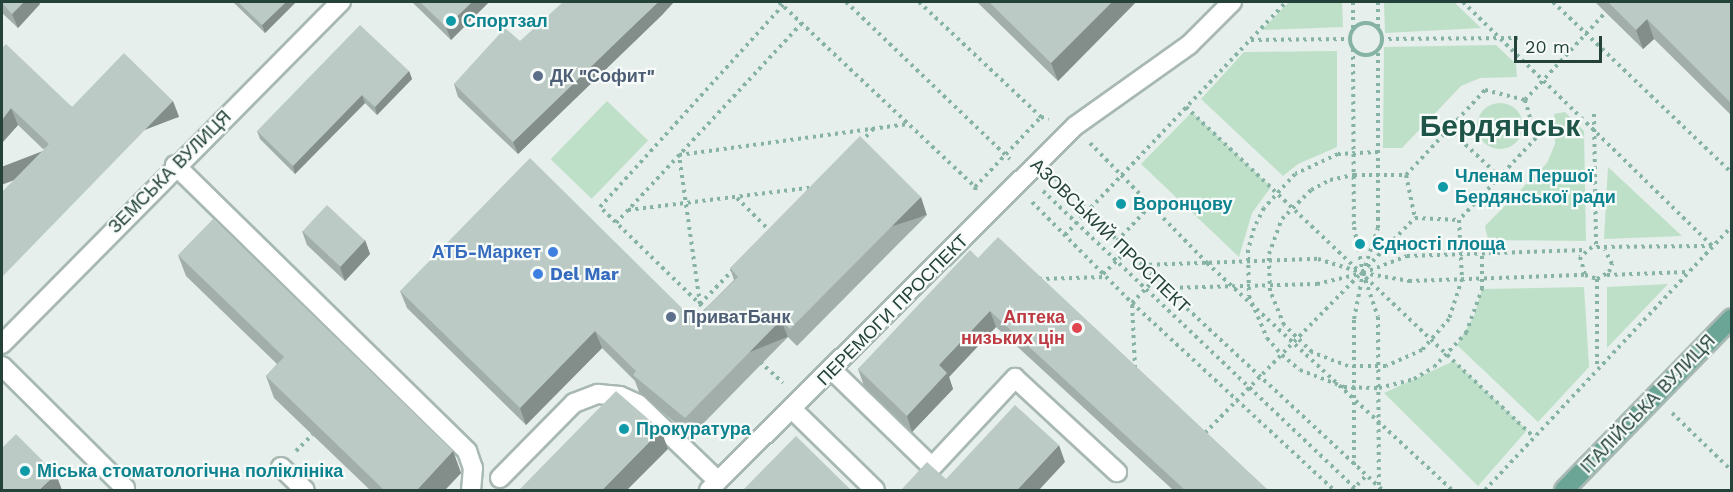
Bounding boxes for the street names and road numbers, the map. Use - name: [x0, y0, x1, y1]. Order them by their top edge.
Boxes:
- street label: ЗЕМСЬКА ВУЛИЦЯ: [104, 106, 236, 238]
- street label: АЗОВСЬКИЙ ПРОСПЕКТ: [1026, 154, 1194, 318]
- street label: ПЕРЕМОГИ ПРОСПЕКТ: [813, 230, 973, 390]
- street label: ІТАЛІЙСЬКА ВУЛИЦЯ: [1576, 330, 1720, 478]

